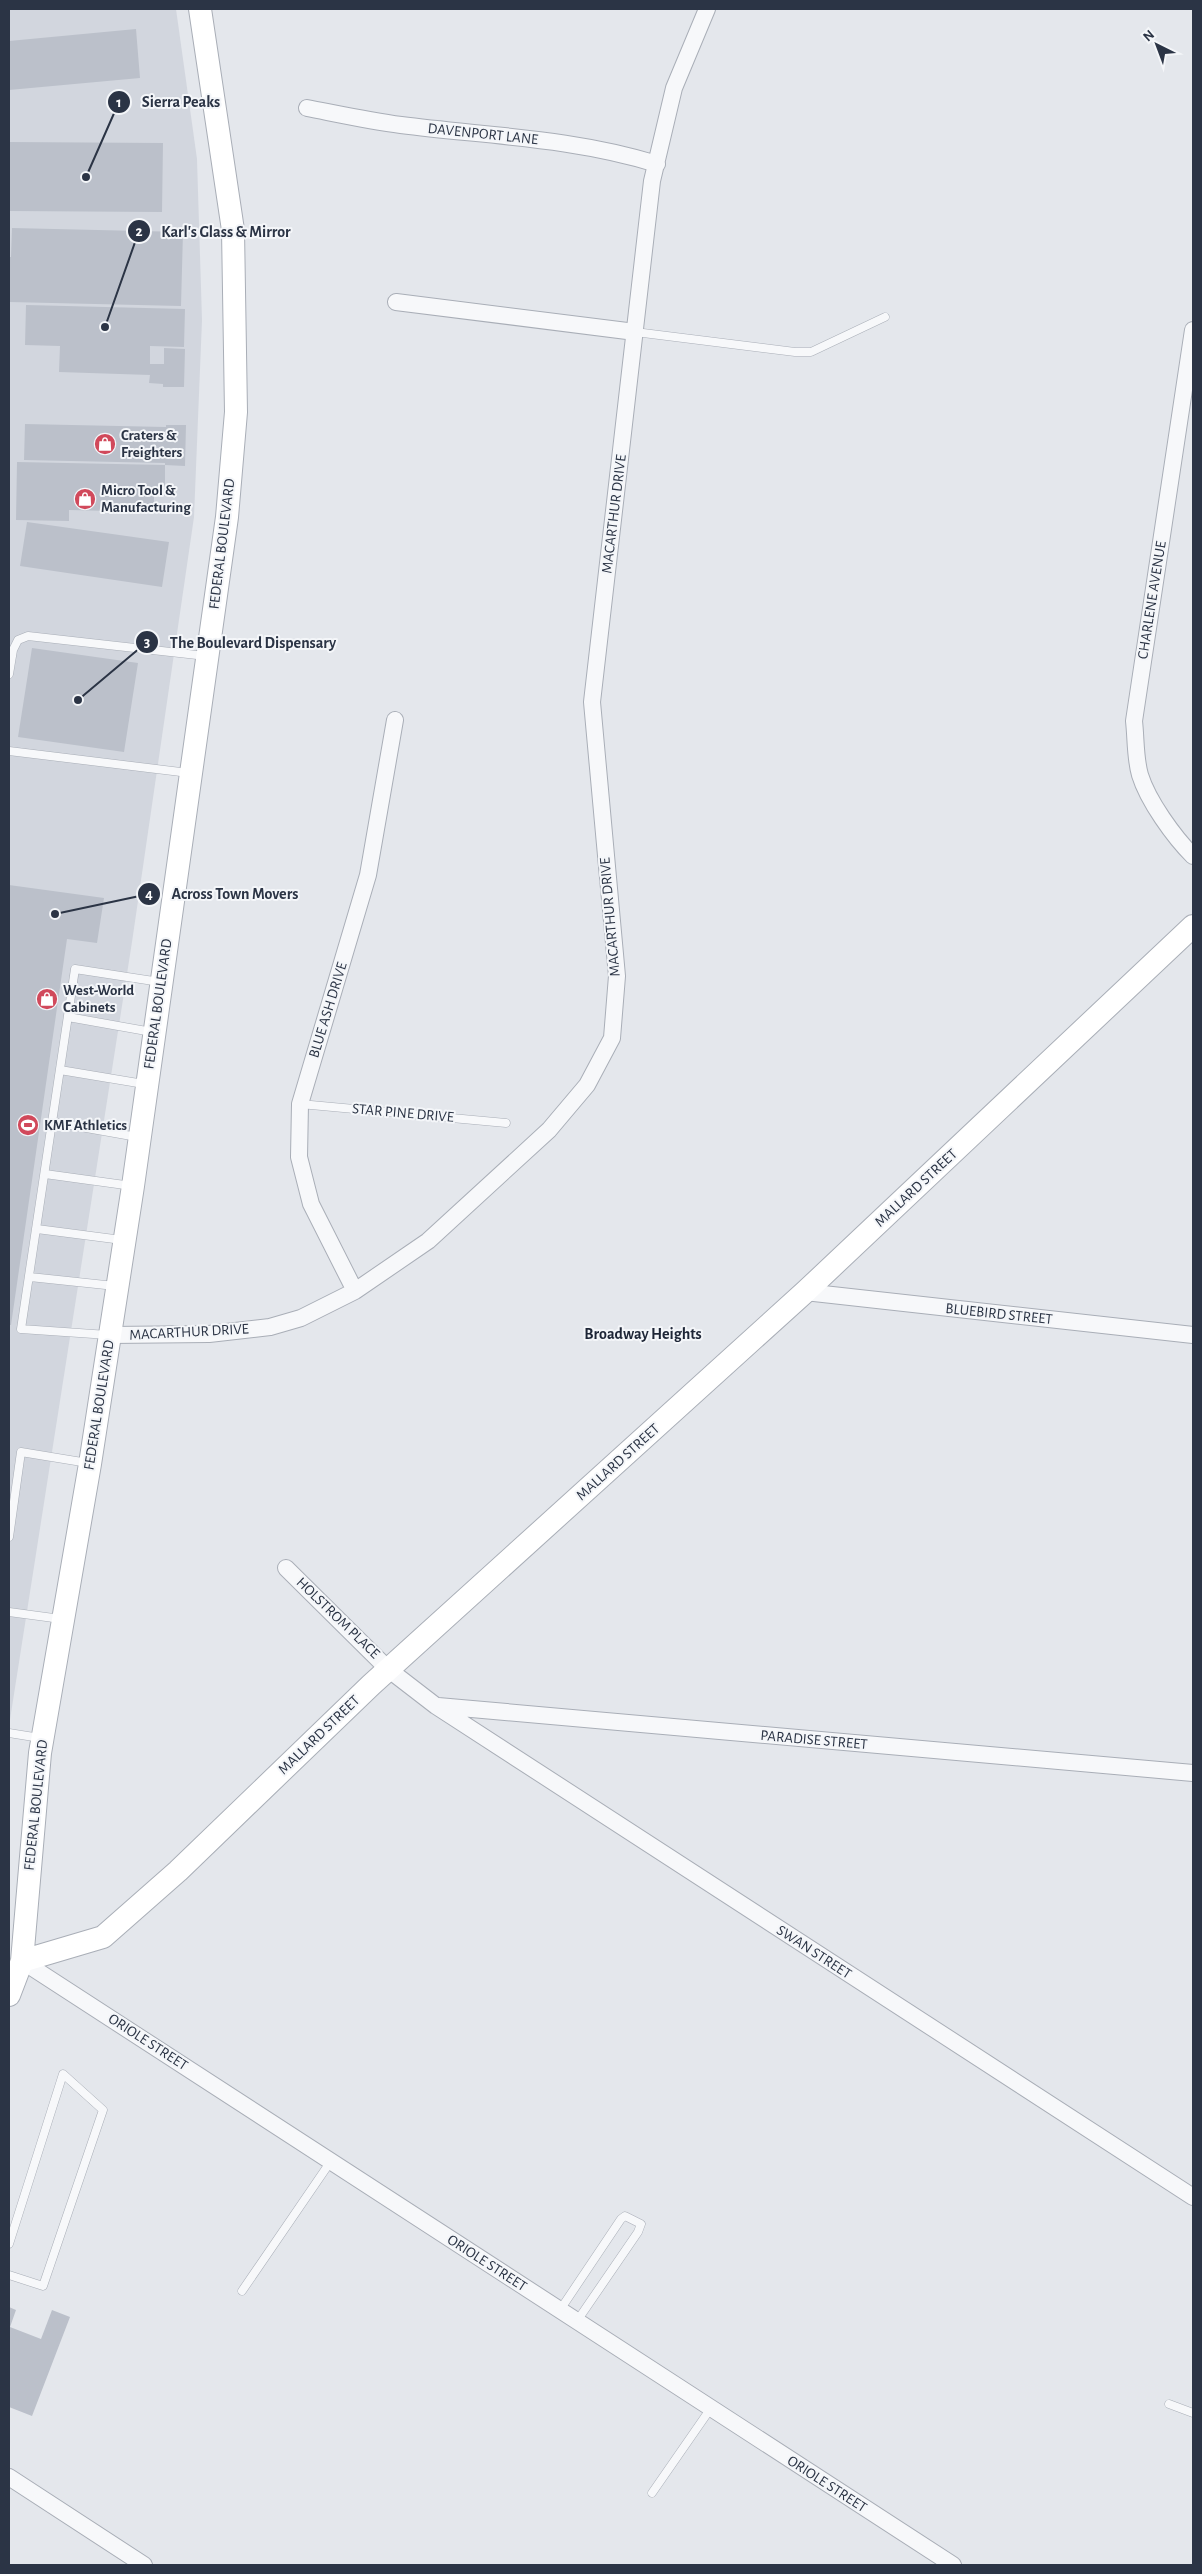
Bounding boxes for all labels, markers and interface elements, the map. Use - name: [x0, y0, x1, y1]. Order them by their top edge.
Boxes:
- north arrow: [1132, 20, 1182, 70]
- text: N: [1141, 28, 1157, 45]
- callout: Sierra Peaks: [106, 86, 230, 117]
- text: Sierra Peaks: [142, 94, 220, 110]
- text: 1: [116, 95, 122, 110]
- street label: DAVENPORT LANE: [427, 121, 539, 147]
- callout: Karl's Glass & Mirror: [127, 216, 301, 247]
- text: 2: [135, 224, 143, 239]
- text: Karl's Glass & Mirror: [161, 224, 291, 240]
- place label: Craters & Freighters: [121, 428, 182, 460]
- shop icon: Craters & Freighters: [93, 432, 117, 456]
- street label: MACARTHUR DRIVE: [599, 454, 629, 574]
- street label: FEDERAL BOULEVARD: [207, 477, 238, 610]
- place label: Micro Tool & Manufacturing: [101, 483, 191, 515]
- shop icon: Micro Tool & Manufacturing: [73, 487, 97, 511]
- street label: CHARLENE AVENUE: [1135, 540, 1169, 660]
- callout: The Boulevard Dispensary: [134, 627, 346, 658]
- text: 3: [144, 635, 150, 650]
- text: The Boulevard Dispensary: [170, 635, 337, 652]
- street label: MACARTHUR DRIVE: [597, 857, 623, 977]
- callout: Across Town Movers: [136, 878, 308, 909]
- text: Across Town Movers: [172, 886, 298, 902]
- text: 4: [145, 887, 153, 902]
- street label: FEDERAL BOULEVARD: [141, 937, 175, 1070]
- street label: BLUE ASH DRIVE: [306, 960, 350, 1060]
- place label: West-World Cabinets: [63, 983, 134, 1015]
- shop icon: West-World Cabinets: [35, 987, 59, 1011]
- street label: STAR PINE DRIVE: [352, 1101, 454, 1125]
- sports icon: KMF Athletics: [16, 1113, 40, 1137]
- place label: KMF Athletics: [44, 1118, 127, 1133]
- street label: MALLARD STREET: [872, 1146, 961, 1230]
- street label: BLUEBIRD STREET: [945, 1301, 1054, 1327]
- street label: MACARTHUR DRIVE: [129, 1321, 249, 1343]
- district label: Broadway Heights: [584, 1326, 702, 1343]
- street label: FEDERAL BOULEVARD: [81, 1339, 117, 1471]
- street label: MALLARD STREET: [573, 1420, 663, 1503]
- street label: HOLSTROM PLACE: [293, 1575, 383, 1661]
- street label: MALLARD STREET: [275, 1692, 363, 1777]
- street label: PARADISE STREET: [760, 1728, 869, 1752]
- street label: FEDERAL BOULEVARD: [22, 1738, 50, 1871]
- street label: SWAN STREET: [774, 1922, 855, 1982]
- street label: ORIOLE STREET: [106, 2011, 191, 2074]
- street label: ORIOLE STREET: [445, 2232, 530, 2295]
- street label: ORIOLE STREET: [785, 2453, 870, 2516]

